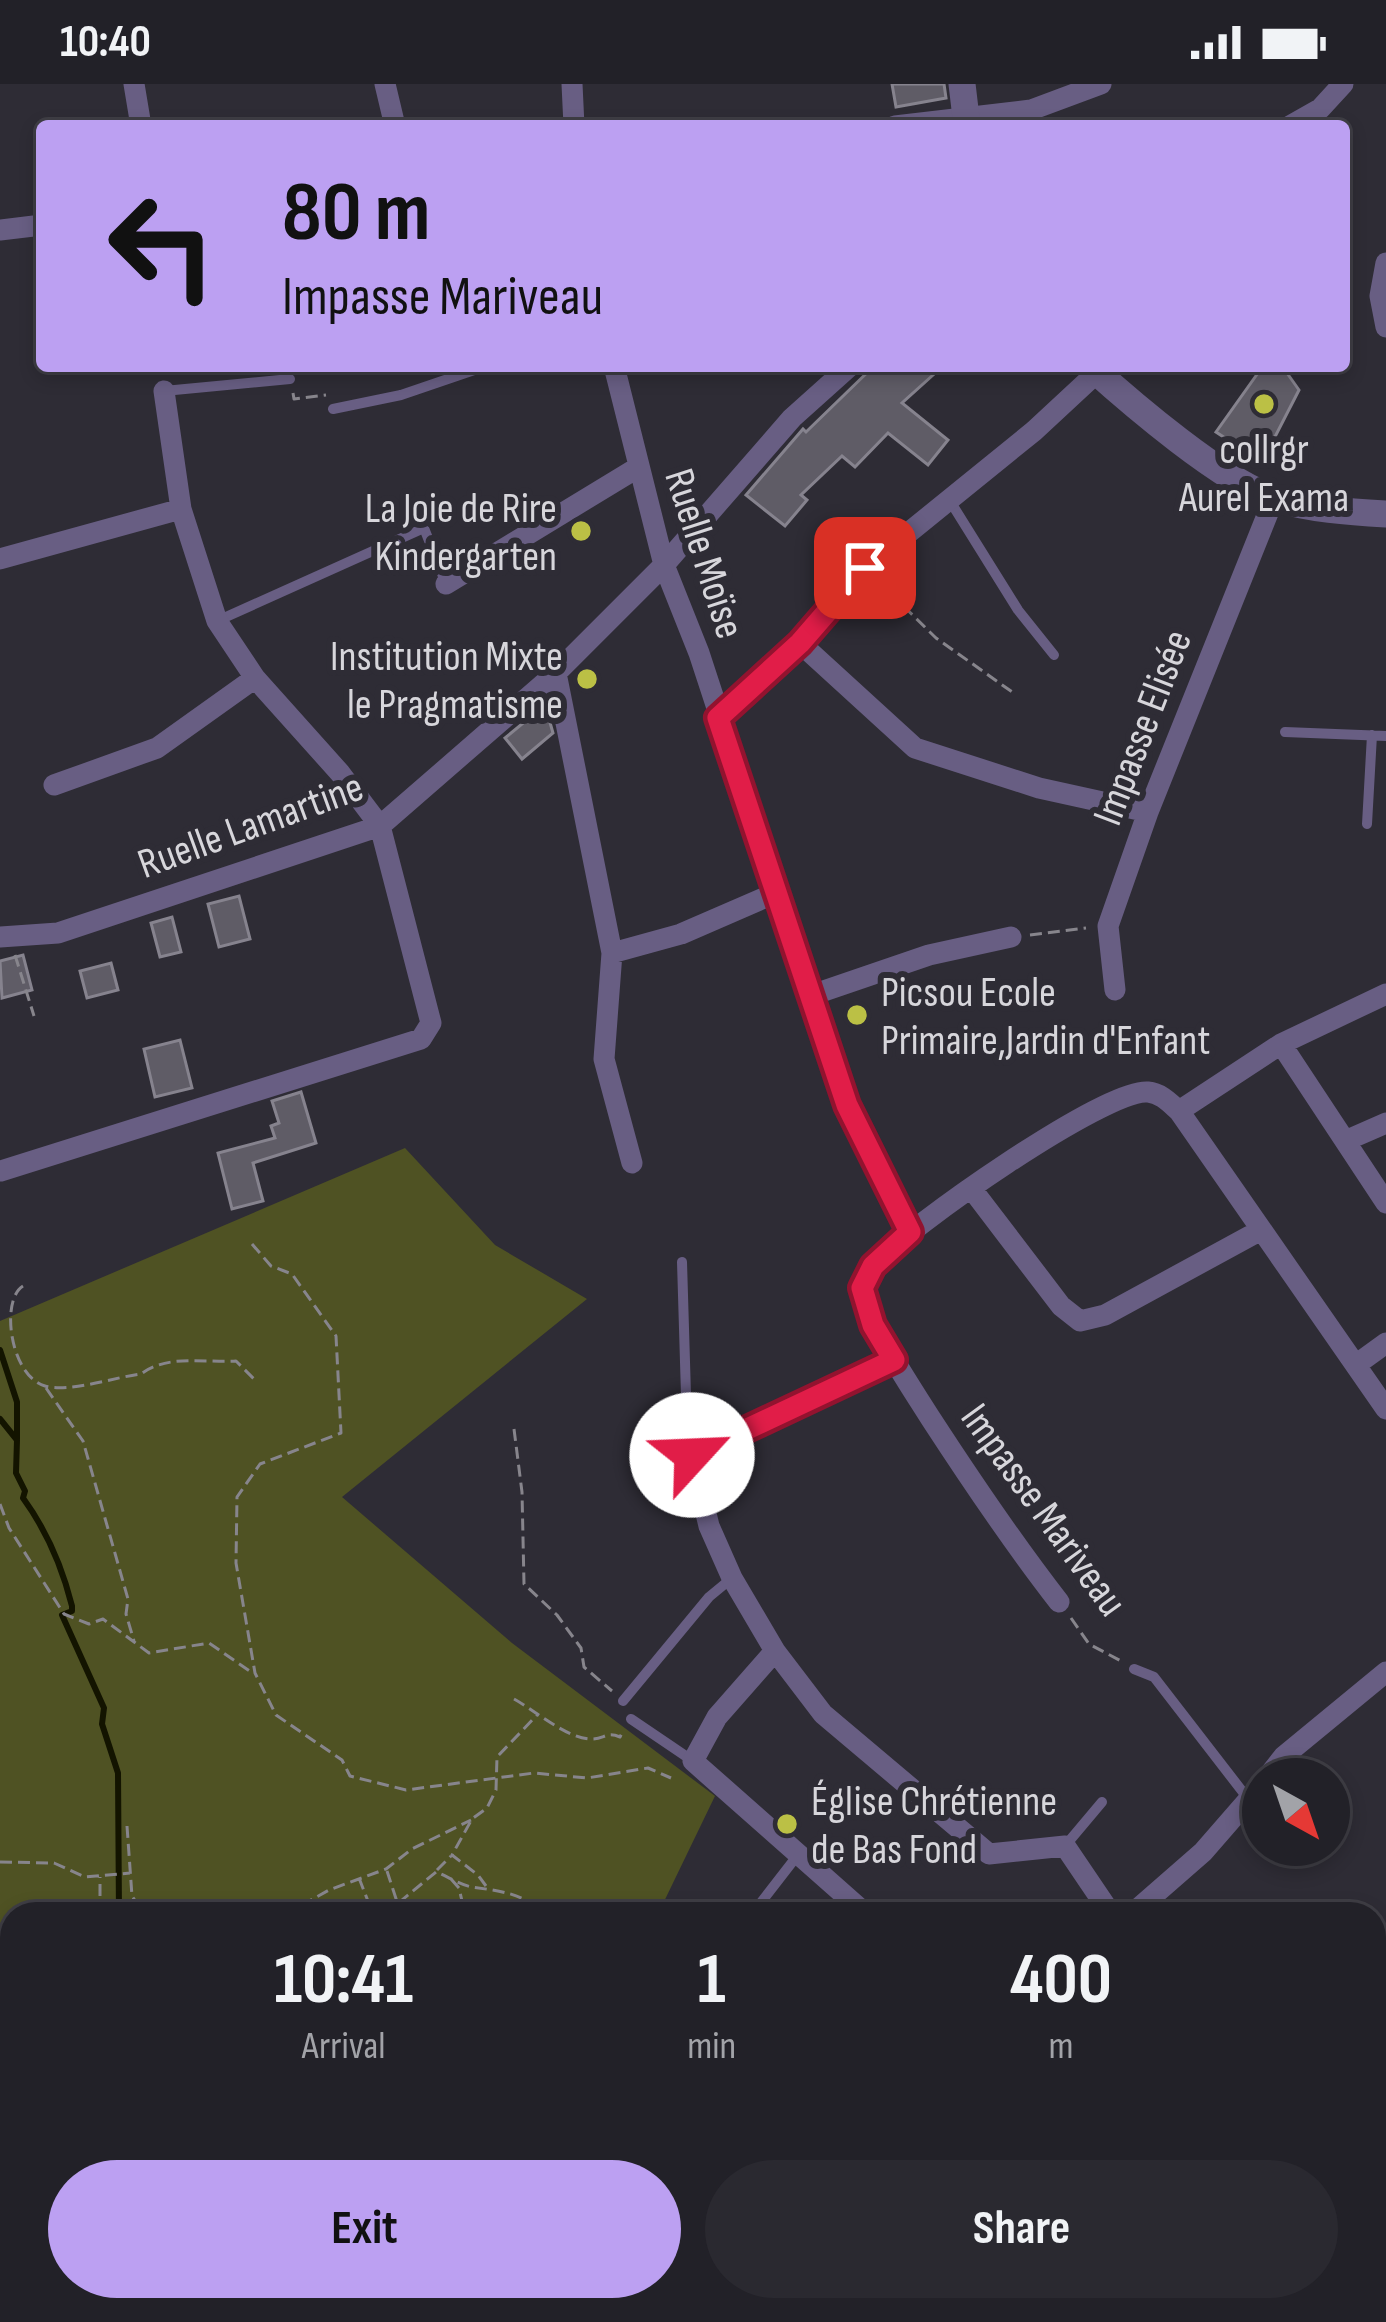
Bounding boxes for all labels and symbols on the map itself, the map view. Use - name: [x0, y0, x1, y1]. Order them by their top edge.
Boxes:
- marker: collrgr Aurel Exama: [1251, 391, 1277, 417]
- place label: collrgr Aurel Exama: [1178, 425, 1349, 524]
- street label: Ruelle Moïse: [652, 463, 755, 645]
- place label: La Joie de Rire Kindergarten: [365, 484, 557, 583]
- pin: [814, 517, 916, 619]
- marker: La Joie de Rire Kindergarten: [568, 518, 594, 544]
- street label: Impasse Elisée: [1083, 623, 1204, 833]
- place label: Institution Mixte le Pragmatisme: [330, 632, 563, 731]
- marker: Institution Mixte le Pragmatisme: [574, 666, 600, 692]
- street label: Ruelle Lamartine: [131, 762, 370, 891]
- place label: Picsou Ecole Primaire,Jardin d'Enfant: [881, 968, 1210, 1067]
- marker: Picsou Ecole Primaire,Jardin d'Enfant: [844, 1002, 870, 1028]
- position arrow: [629, 1392, 755, 1518]
- street label: Impasse Mariveau: [949, 1394, 1137, 1626]
- north arrow: [1242, 1758, 1350, 1866]
- place label: Église Chrétienne de Bas Fond: [811, 1777, 1057, 1876]
- marker: Église Chrétienne de Bas Fond: [774, 1811, 800, 1837]

